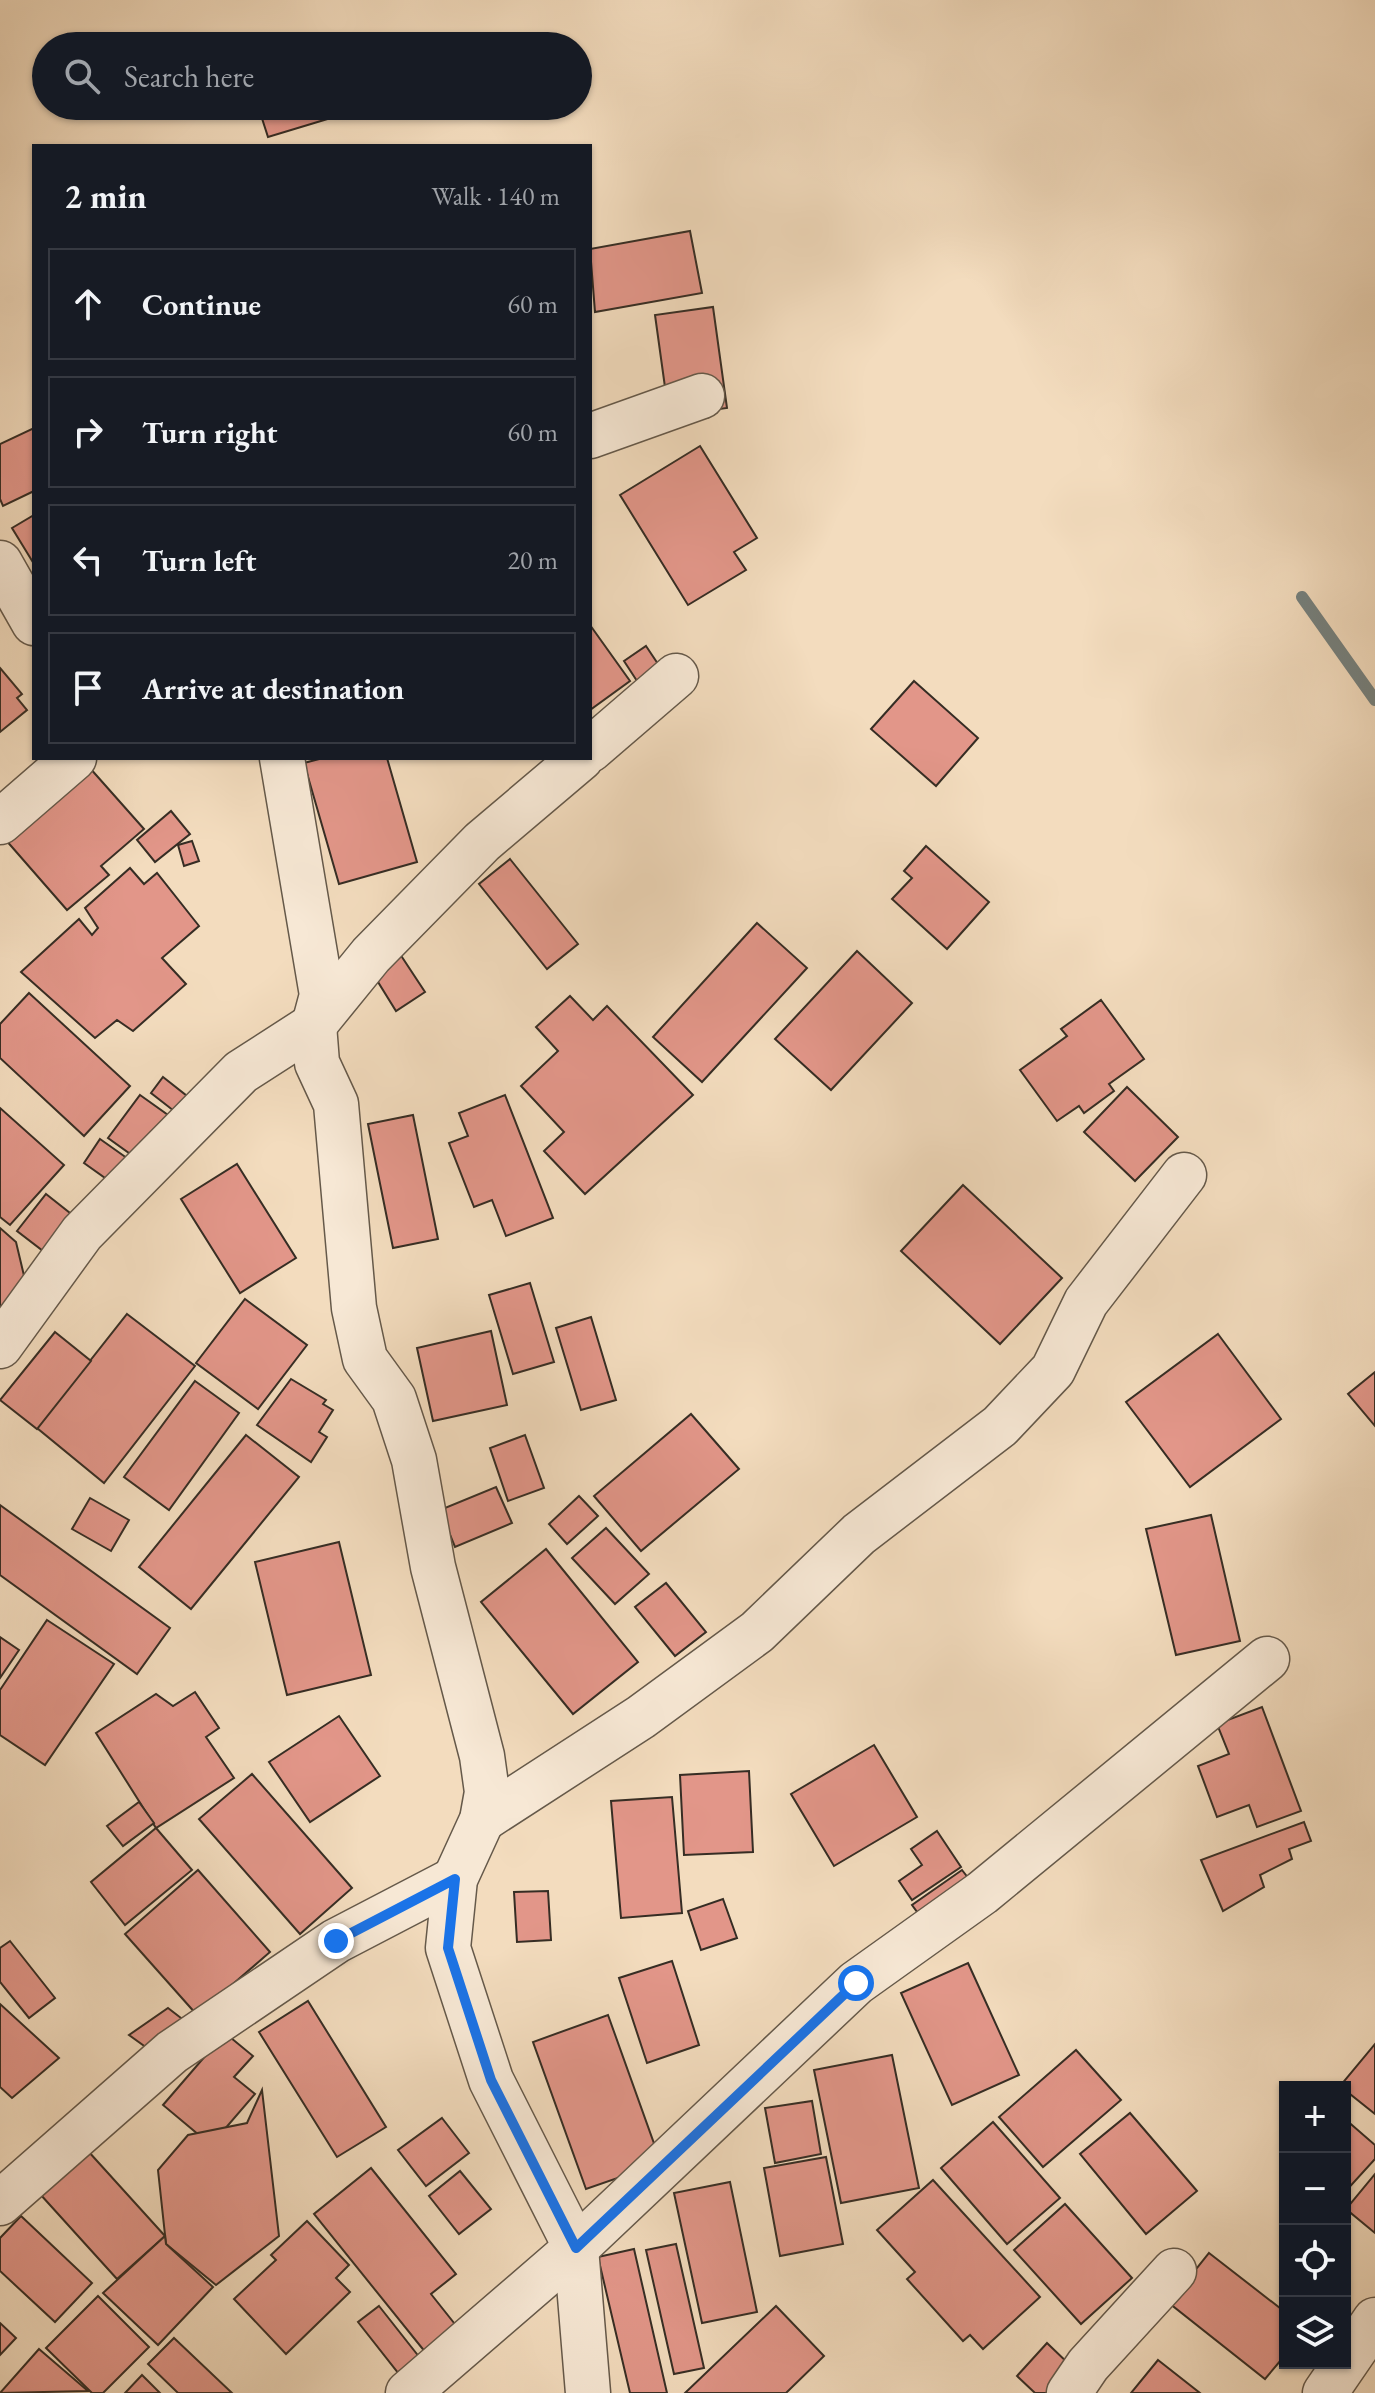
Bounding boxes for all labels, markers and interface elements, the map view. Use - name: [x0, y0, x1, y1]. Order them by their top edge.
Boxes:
- search box: [32, 32, 592, 120]
- icon: search: [60, 54, 104, 98]
- text: Search here: [124, 57, 254, 96]
- text: 2 min: [64, 174, 147, 218]
- text: Walk · 140 m: [432, 179, 560, 213]
- icon: ahead: [66, 282, 110, 326]
- text: Continue: [142, 285, 261, 324]
- text: 60 m: [508, 287, 558, 321]
- icon: right: [66, 410, 110, 454]
- text: Turn right: [142, 413, 278, 452]
- text: 60 m: [508, 415, 558, 449]
- icon: left: [66, 538, 110, 582]
- text: Turn left: [142, 541, 256, 580]
- text: 20 m: [508, 543, 558, 577]
- icon: arrive: [66, 666, 110, 710]
- text: Arrive at destination: [142, 669, 404, 708]
- route end: [318, 1923, 354, 1959]
- route start: [838, 1965, 874, 2001]
- map controls: [1279, 2081, 1351, 2369]
- button: +: [1279, 2081, 1351, 2153]
- button: −: [1279, 2153, 1351, 2225]
- button: locate: [1279, 2225, 1351, 2297]
- button: layers: [1279, 2297, 1351, 2369]

